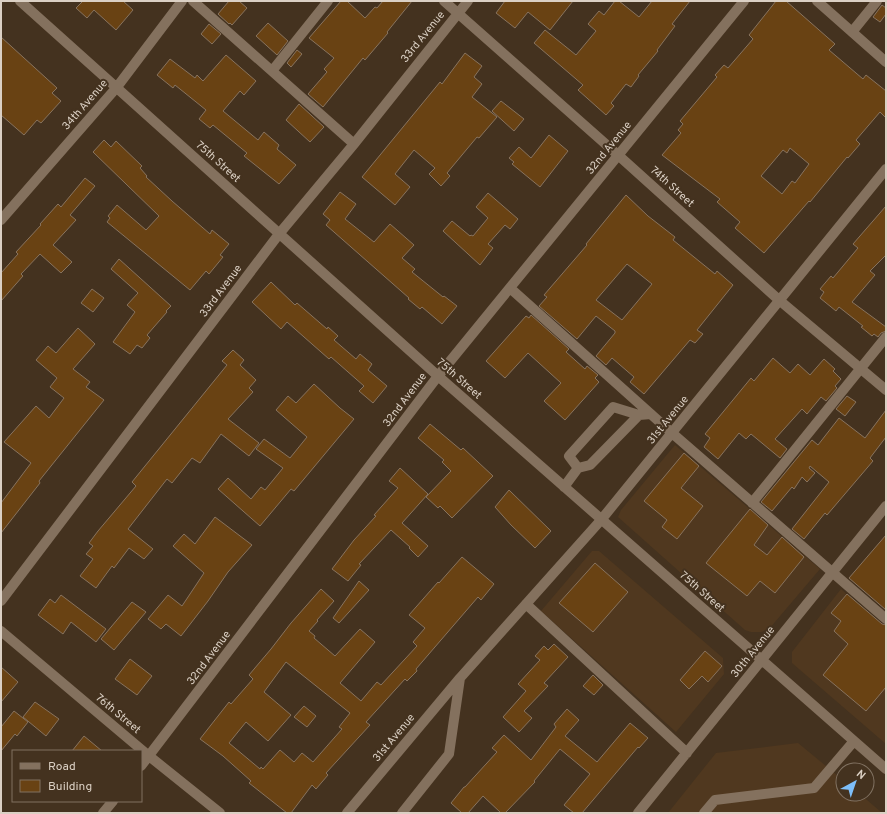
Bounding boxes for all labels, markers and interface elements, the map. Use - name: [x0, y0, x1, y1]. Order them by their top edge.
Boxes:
- street label: 33rd Avenue: [398, 8, 448, 66]
- street label: 34th Avenue: [59, 77, 111, 133]
- street label: 32nd Avenue: [583, 118, 635, 178]
- street label: 75th Street: [193, 138, 243, 186]
- street label: 74th Street: [647, 164, 697, 210]
- street label: 33rd Avenue: [197, 262, 245, 320]
- street label: 75th Street: [433, 355, 485, 403]
- street label: 32nd Avenue: [380, 370, 430, 430]
- street label: 31st Avenue: [644, 393, 692, 447]
- street label: 75th Street: [676, 568, 728, 616]
- street label: 30th Avenue: [728, 623, 778, 681]
- street label: 32nd Avenue: [184, 628, 234, 688]
- street label: 76th Street: [93, 691, 143, 737]
- street label: 31st Avenue: [370, 711, 418, 765]
- legend: [12, 750, 142, 802]
- text: Road: [48, 759, 76, 775]
- north arrow: [835, 762, 875, 802]
- text: N: [853, 767, 868, 783]
- text: Building: [48, 779, 92, 795]

